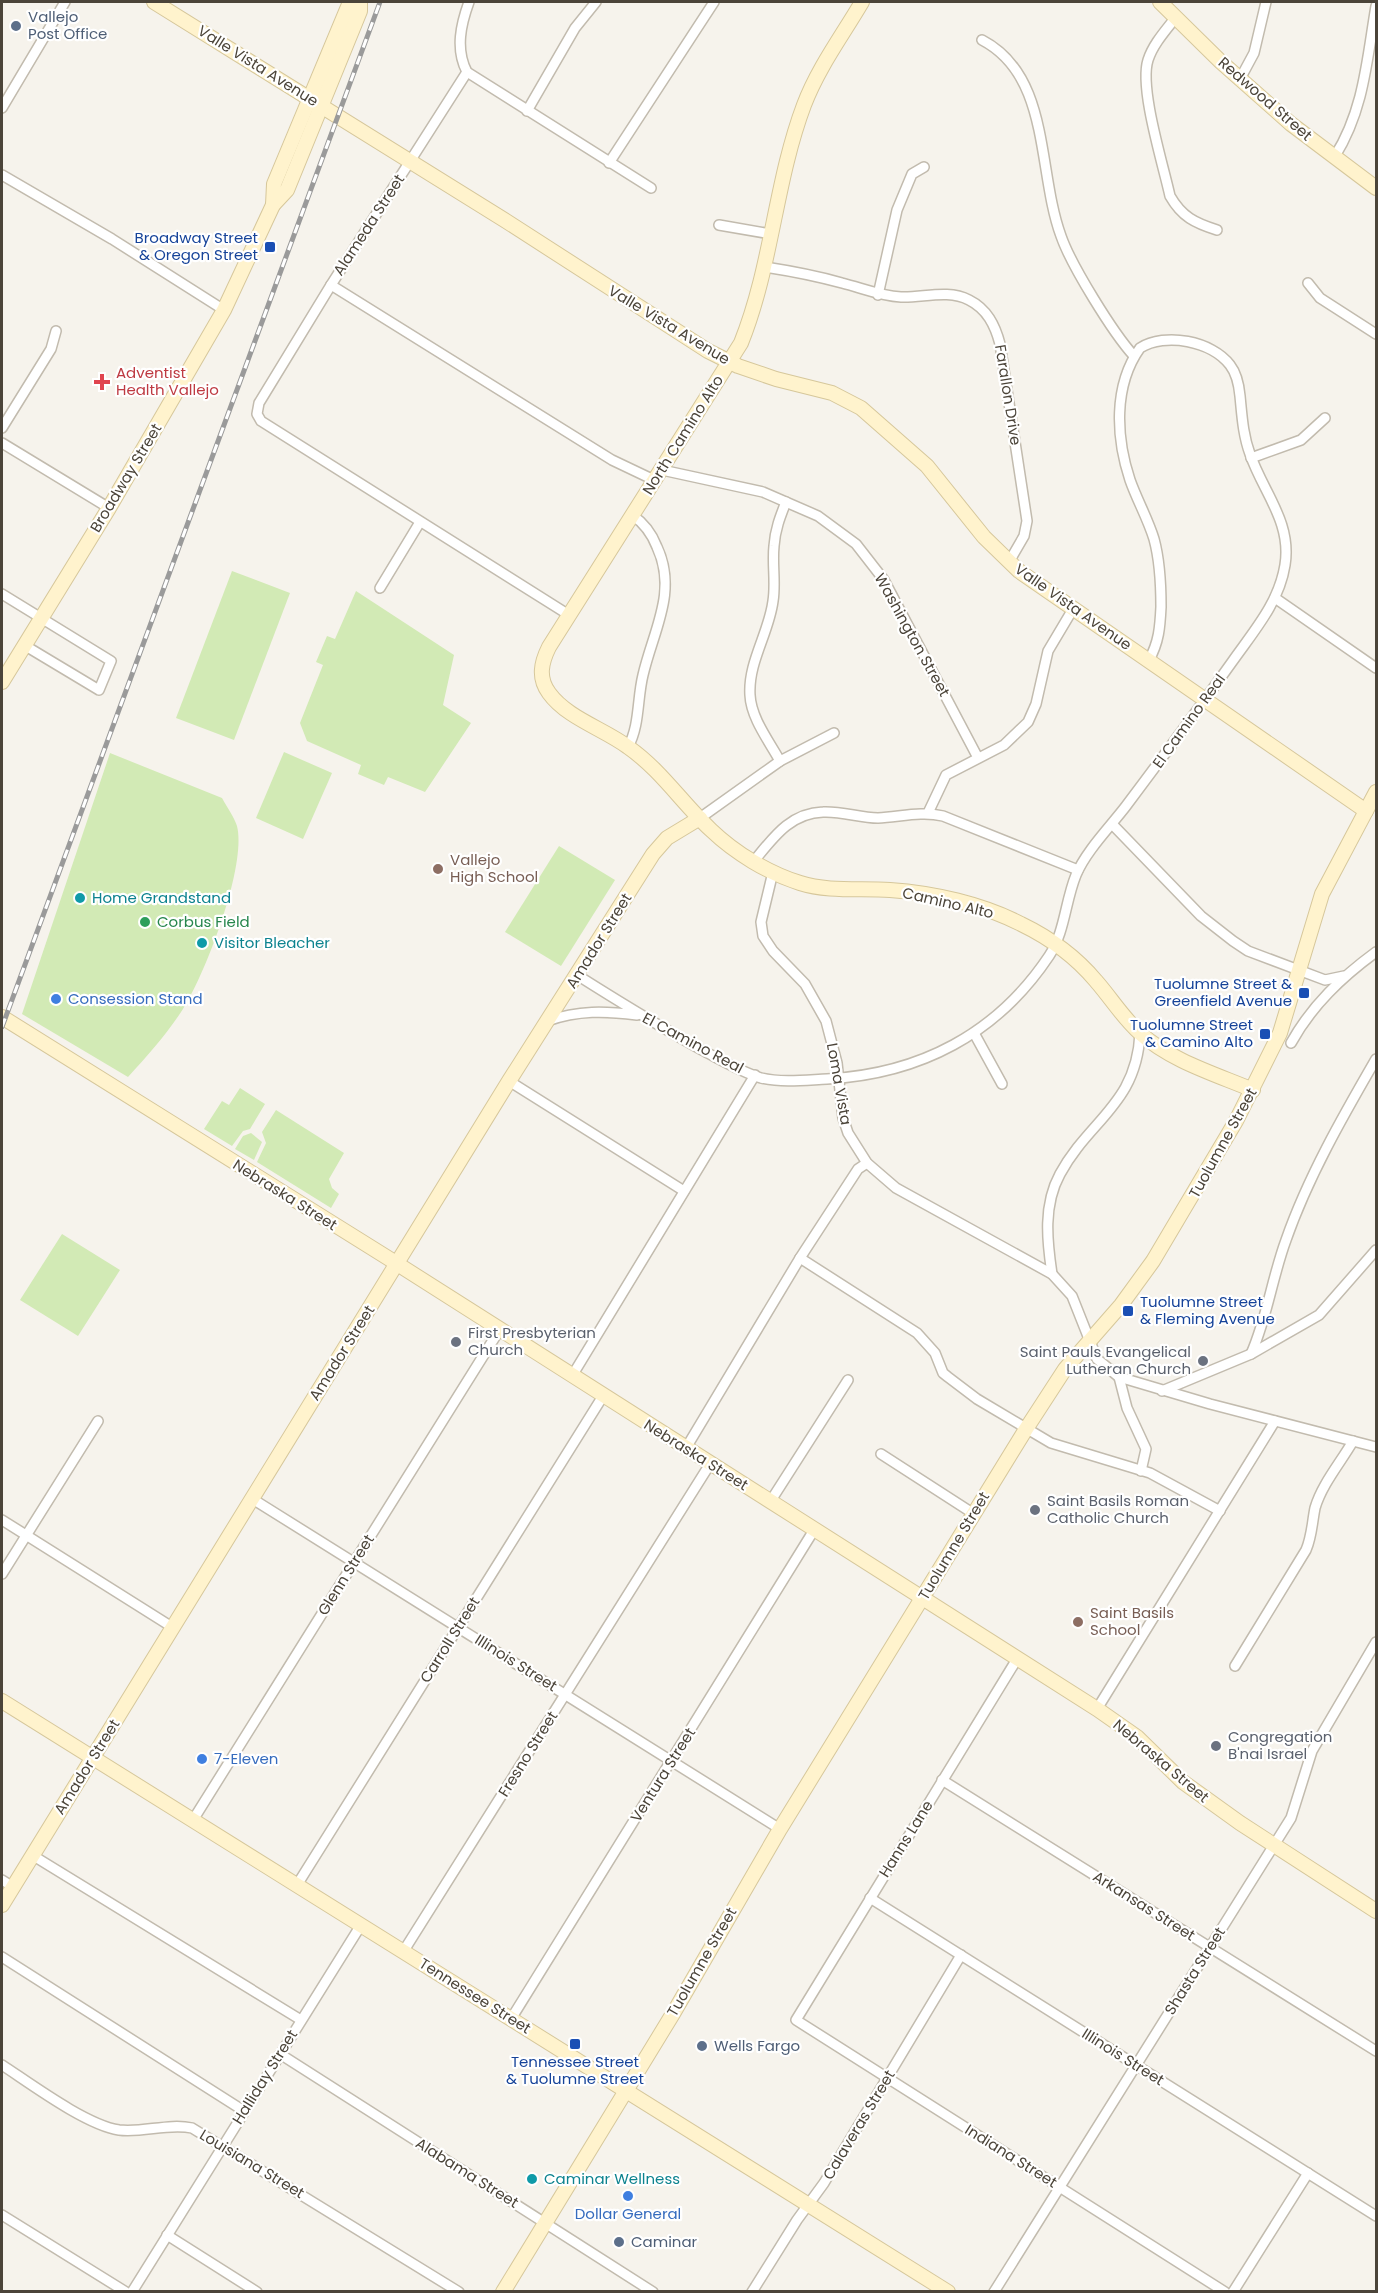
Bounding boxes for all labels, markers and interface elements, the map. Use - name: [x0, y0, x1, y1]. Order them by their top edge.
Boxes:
- place label: Vallejo Post Office: [28, 6, 107, 44]
- marker: Vallejo Post Office: [9, 19, 23, 33]
- street label: Valle Vista Avenue: [194, 20, 323, 111]
- street label: Redwood Street: [1214, 52, 1317, 145]
- street label: Alameda Street: [328, 170, 409, 279]
- place label: Broadway Street & Oregon Street: [135, 227, 258, 265]
- marker: Broadway Street & Oregon Street: [263, 240, 277, 254]
- street label: Valle Vista Avenue: [604, 280, 734, 369]
- street label: Farallon Drive: [990, 343, 1027, 447]
- place label: Adventist Health Vallejo: [116, 362, 219, 400]
- street label: North Camino Alto: [637, 371, 728, 499]
- marker: Adventist Health Vallejo: [93, 373, 111, 391]
- street label: Broadway Street: [85, 419, 166, 536]
- street label: Valle Vista Avenue: [1011, 558, 1136, 655]
- street label: Washington Street: [870, 569, 955, 700]
- street label: El Camino Real: [1147, 669, 1230, 772]
- place label: Vallejo High School: [450, 849, 538, 887]
- marker: Vallejo High School: [431, 862, 445, 876]
- street label: Camino Alto: [900, 882, 996, 923]
- place label: Home Grandstand: [92, 887, 231, 908]
- street label: Amador Street: [561, 889, 636, 993]
- marker: Home Grandstand: [73, 891, 87, 905]
- place label: Corbus Field: [157, 911, 250, 932]
- marker: Corbus Field: [138, 915, 152, 929]
- place label: Visitor Bleacher: [214, 932, 330, 953]
- marker: Visitor Bleacher: [195, 936, 209, 950]
- place label: Tuolumne Street & Greenfield Avenue: [1154, 973, 1292, 1011]
- marker: Tuolumne Street & Greenfield Avenue: [1297, 986, 1311, 1000]
- place label: Consession Stand: [68, 988, 203, 1009]
- marker: Consession Stand: [49, 992, 63, 1006]
- street label: El Camino Real: [639, 1007, 747, 1078]
- place label: Tuolumne Street & Camino Alto: [1130, 1014, 1253, 1052]
- marker: Tuolumne Street & Camino Alto: [1258, 1027, 1272, 1041]
- street label: Loma Vista: [822, 1041, 857, 1127]
- street label: Tuolumne Street: [1184, 1084, 1262, 1202]
- street label: Nebraska Street: [229, 1154, 341, 1235]
- place label: Tuolumne Street & Fleming Avenue: [1140, 1291, 1275, 1329]
- street label: Amador Street: [304, 1301, 379, 1405]
- marker: Tuolumne Street & Fleming Avenue: [1121, 1304, 1135, 1318]
- place label: First Presbyterian Church: [468, 1322, 596, 1360]
- marker: First Presbyterian Church: [449, 1335, 463, 1349]
- place label: Saint Pauls Evangelical Lutheran Church: [1020, 1341, 1191, 1379]
- marker: Saint Pauls Evangelical Lutheran Church: [1196, 1354, 1210, 1368]
- street label: Nebraska Street: [640, 1414, 752, 1495]
- street label: Tuolumne Street: [913, 1488, 994, 1604]
- place label: Saint Basils Roman Catholic Church: [1047, 1490, 1189, 1528]
- marker: Saint Basils Roman Catholic Church: [1028, 1503, 1042, 1517]
- street label: Glenn Street: [312, 1530, 379, 1619]
- street label: Carroll Street: [415, 1593, 484, 1687]
- place label: Saint Basils School: [1090, 1602, 1174, 1640]
- marker: Saint Basils School: [1071, 1615, 1085, 1629]
- street label: Illinois Street: [471, 1629, 561, 1696]
- street label: Fresno Street: [493, 1707, 562, 1801]
- street label: Nebraska Street: [1109, 1714, 1214, 1807]
- street label: Amador Street: [49, 1715, 124, 1819]
- street label: Ventura Street: [625, 1723, 700, 1826]
- place label: Congregation B'nai Israel: [1228, 1726, 1332, 1764]
- marker: Congregation B'nai Israel: [1209, 1739, 1223, 1753]
- place label: 7-Eleven: [214, 1748, 278, 1769]
- marker: 7-Eleven: [195, 1752, 209, 1766]
- street label: Hanns Lane: [874, 1796, 938, 1881]
- street label: Arkansas Street: [1089, 1866, 1199, 1945]
- street label: Tuolumne Street: [662, 1903, 741, 2020]
- street label: Shasta Street: [1159, 1923, 1230, 2019]
- street label: Tennessee Street: [415, 1953, 535, 2038]
- street label: Illinois Street: [1078, 2023, 1168, 2090]
- street label: Halliday Street: [227, 2025, 302, 2128]
- place label: Wells Fargo: [714, 2035, 800, 2056]
- marker: Tennessee Street & Tuolumne Street: [568, 2037, 582, 2051]
- marker: Wells Fargo: [695, 2039, 709, 2053]
- place label: Tennessee Street & Tuolumne Street: [506, 2051, 644, 2089]
- street label: Calaveras Street: [817, 2066, 900, 2184]
- street label: Indiana Street: [961, 2119, 1061, 2192]
- street label: Louisiana Street: [196, 2124, 309, 2203]
- street label: Alabama Street: [412, 2132, 523, 2213]
- place label: Caminar Wellness: [544, 2168, 680, 2189]
- marker: Caminar Wellness: [525, 2172, 539, 2186]
- marker: Dollar General: [621, 2189, 635, 2203]
- place label: Dollar General: [575, 2203, 681, 2224]
- place label: Caminar: [631, 2231, 698, 2252]
- marker: Caminar: [612, 2235, 626, 2249]

